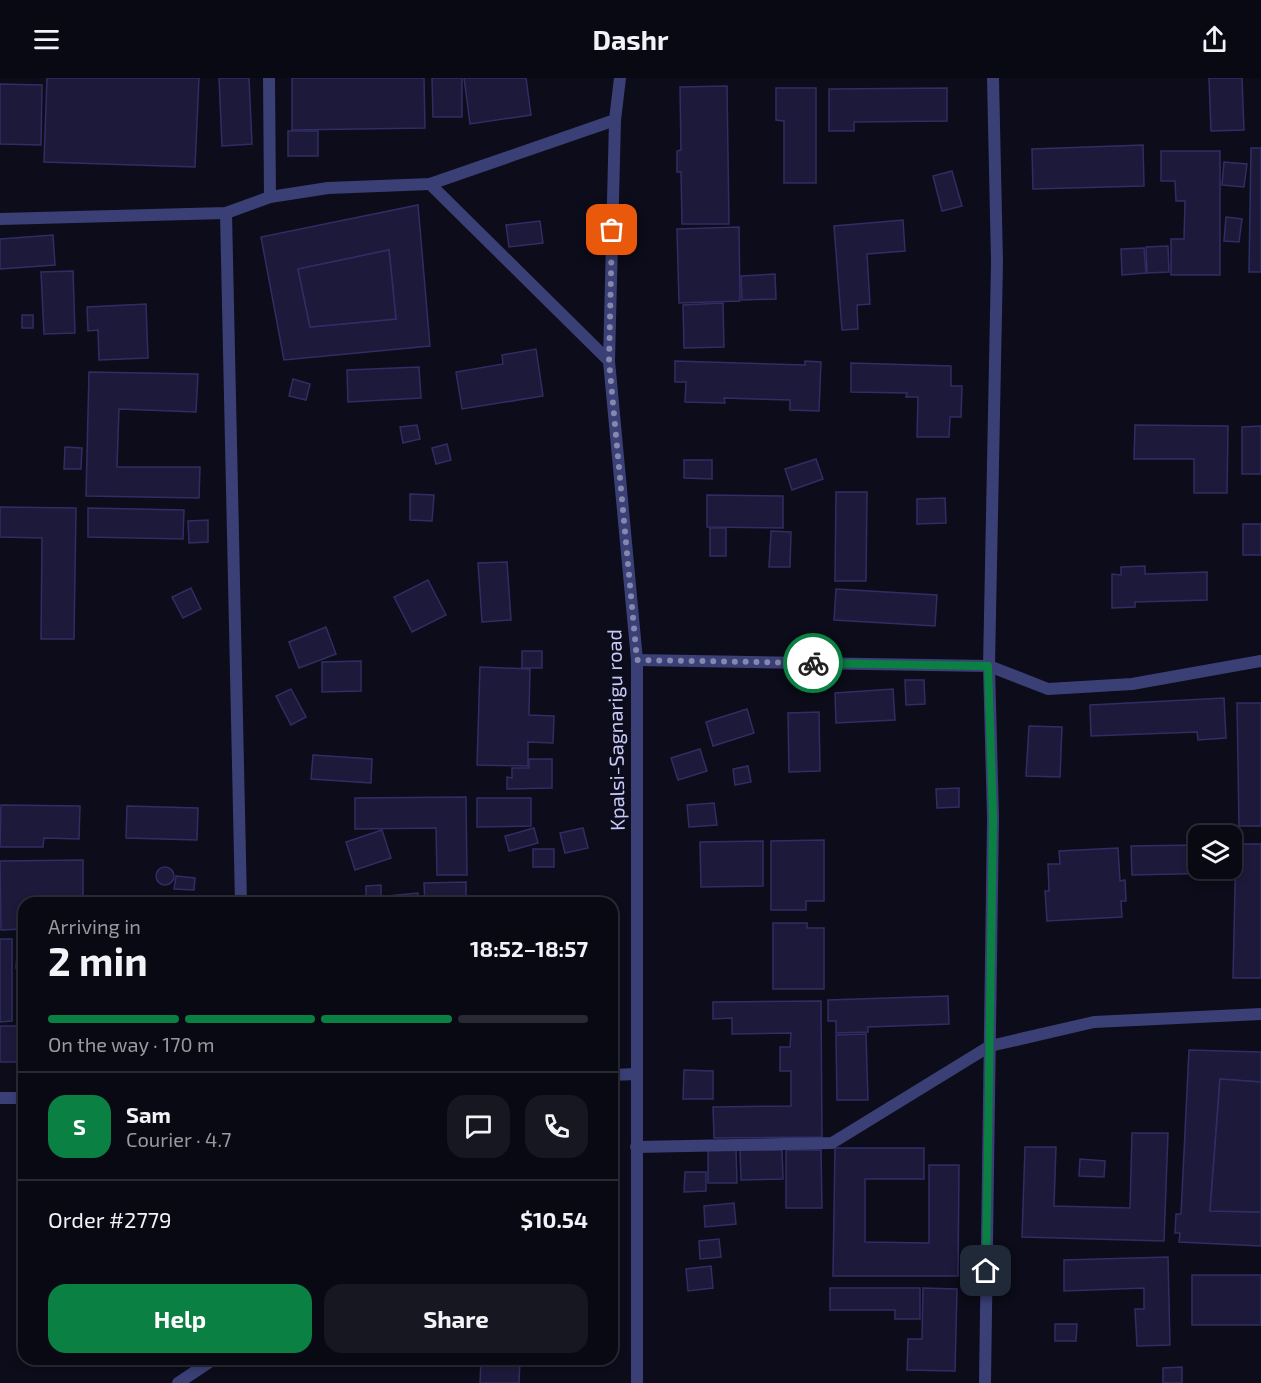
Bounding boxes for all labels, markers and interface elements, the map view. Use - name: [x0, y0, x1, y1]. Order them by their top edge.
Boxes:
- icon: menu: [30, 23, 63, 56]
- text: Dashr: [593, 23, 668, 55]
- icon: share: [1198, 23, 1231, 56]
- pin: [586, 204, 637, 255]
- icon: bag: [595, 213, 628, 246]
- street label: Kpalsi-Sagnarigu road: [601, 629, 629, 831]
- courier: [783, 633, 843, 693]
- icon: bike: [797, 647, 830, 680]
- map controls: [1188, 825, 1242, 879]
- button: layers: [1188, 825, 1242, 879]
- text: Arriving in: [48, 914, 141, 938]
- text: 18:52–18:57: [470, 935, 588, 961]
- text: 2 min: [48, 937, 148, 984]
- text: On the way · 170 m: [48, 1032, 215, 1056]
- button: chat: [447, 1095, 510, 1158]
- button: phone: [525, 1095, 588, 1158]
- text: Sam: [126, 1101, 171, 1127]
- text: S: [73, 1113, 86, 1139]
- text: Courier · 4.7: [126, 1127, 232, 1151]
- text: Order #2779: [48, 1206, 172, 1232]
- text: $10.54: [520, 1206, 588, 1232]
- pin: [960, 1245, 1011, 1296]
- icon: home: [969, 1254, 1002, 1287]
- button: Help: [48, 1284, 312, 1353]
- button: Share: [324, 1284, 588, 1353]

